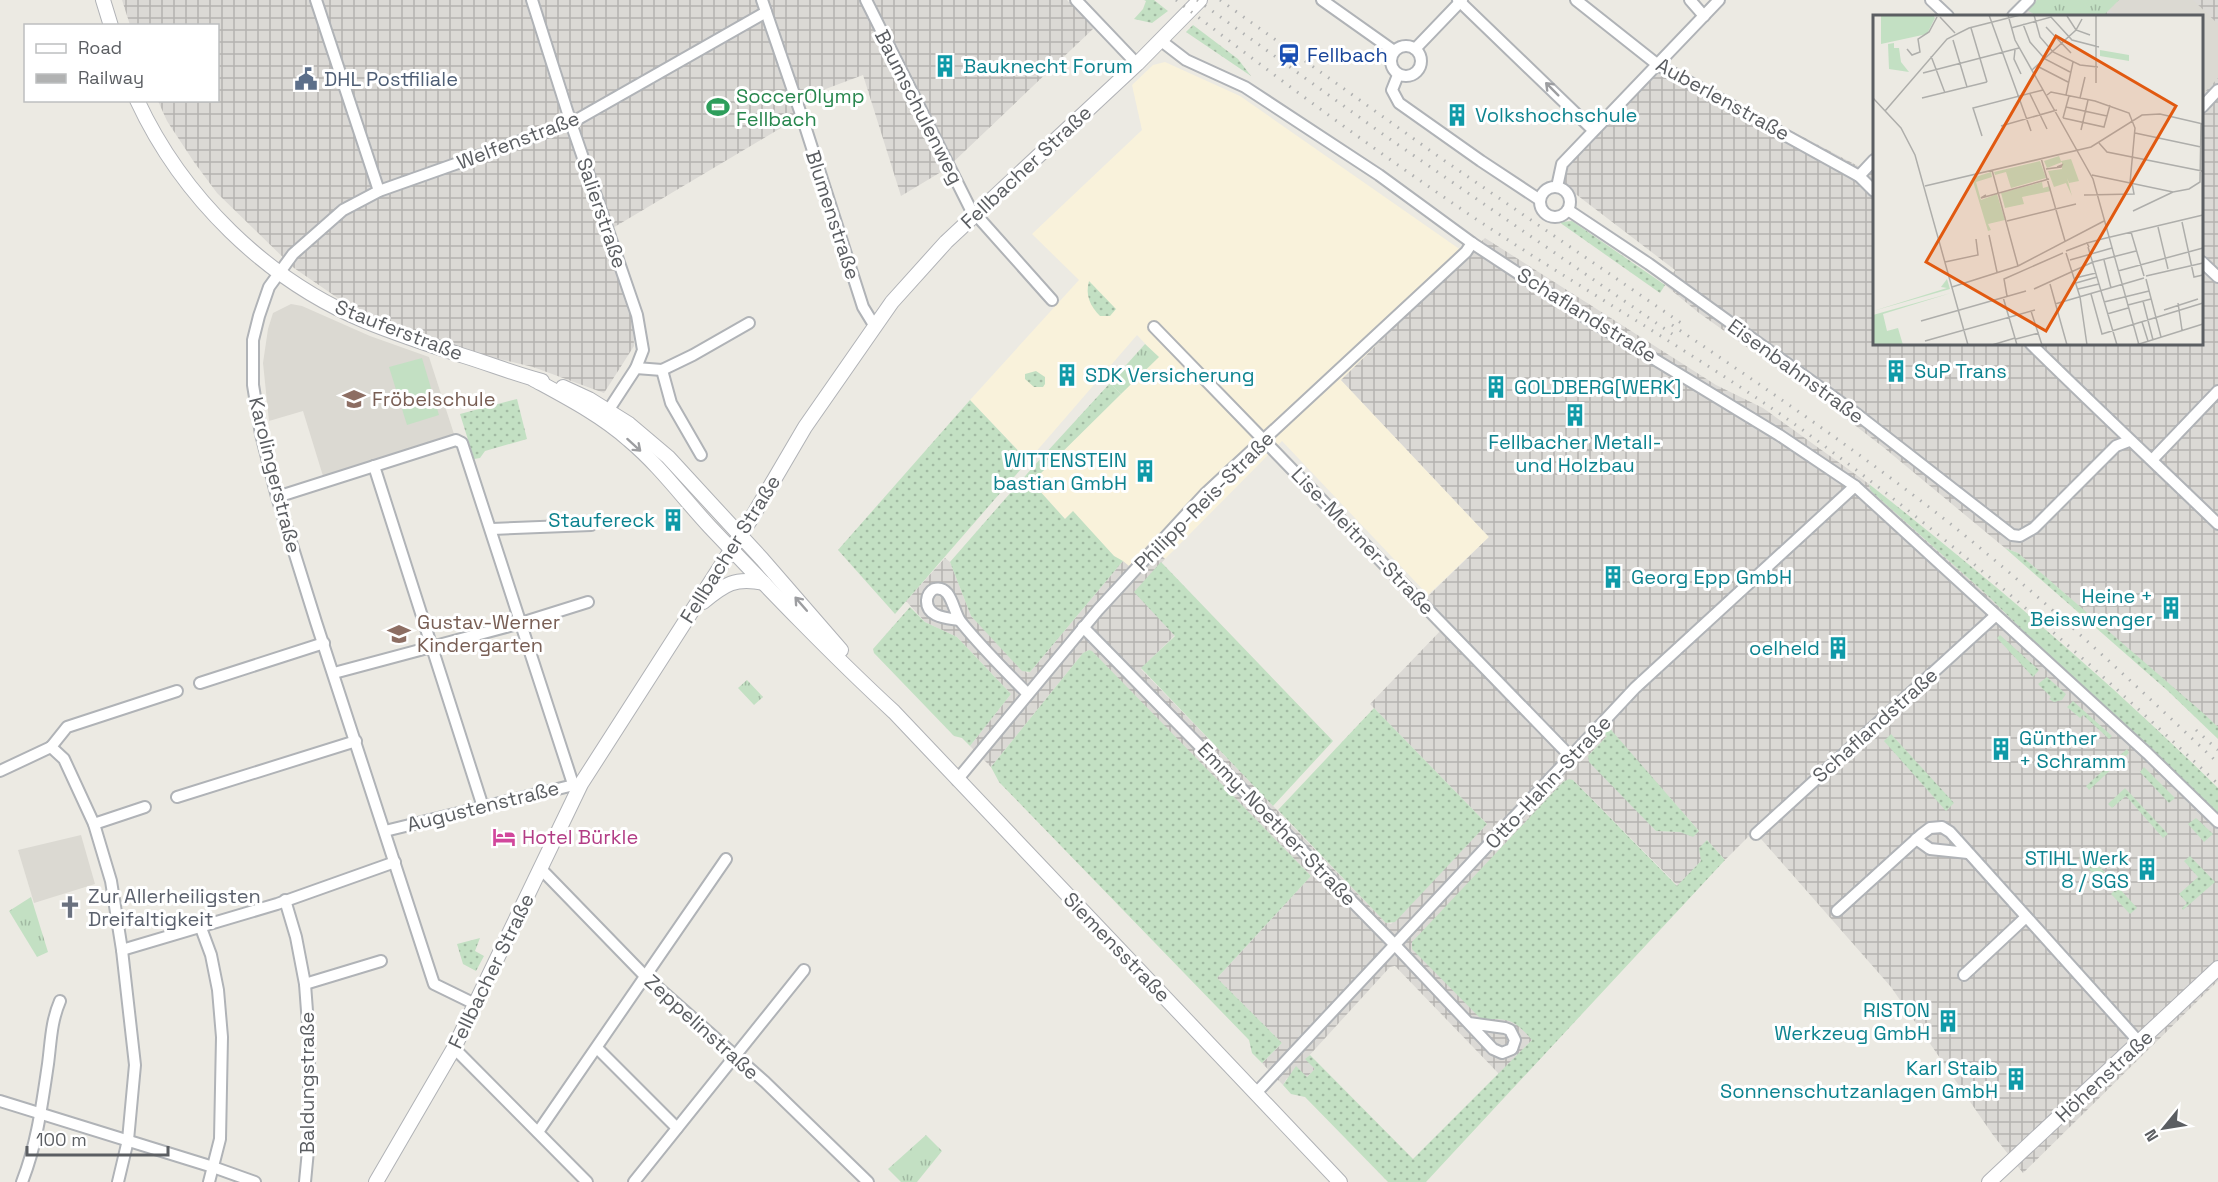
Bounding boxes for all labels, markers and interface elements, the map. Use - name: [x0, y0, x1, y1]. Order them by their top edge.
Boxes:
- inset map: [1873, 15, 2203, 345]
- legend: [24, 24, 219, 102]
- street label: Baumschulenweg: [869, 25, 969, 189]
- text: Road: [78, 36, 122, 59]
- station icon: Fellbach: [1276, 42, 1302, 68]
- place label: Fellbach: [1307, 42, 1388, 68]
- street label: Auberlenstraße: [1652, 52, 1794, 146]
- building icon: Bauknecht Forum: [932, 53, 958, 79]
- place label: Bauknecht Forum: [963, 53, 1133, 79]
- text: Railway: [78, 66, 144, 89]
- public building icon: DHL Postfiliale: [293, 66, 319, 92]
- place label: DHL Postfiliale: [324, 66, 458, 92]
- one-way arrow: [1544, 82, 1559, 96]
- place label: SoccerOlymp Fellbach: [736, 83, 865, 132]
- sports icon: SoccerOlymp Fellbach: [705, 94, 731, 120]
- street label: Fellbacher Straße: [955, 100, 1097, 234]
- building icon: Volkshochschule: [1444, 102, 1470, 128]
- place label: Volkshochschule: [1475, 102, 1637, 128]
- street label: Welfenstraße: [453, 105, 583, 175]
- street label: Blumenstraße: [800, 147, 866, 283]
- street label: Salierstraße: [571, 154, 633, 272]
- street label: Schaflandstraße: [1512, 262, 1662, 368]
- street label: Stauferstraße: [331, 294, 467, 366]
- street label: Eisenbahnstraße: [1723, 313, 1869, 429]
- building icon: SuP Trans: [1883, 358, 1909, 384]
- place label: SuP Trans: [1914, 358, 2007, 384]
- building icon: SDK Versicherung: [1054, 362, 1080, 388]
- place label: SDK Versicherung: [1085, 362, 1255, 388]
- building icon: GOLDBERG[WERK]: [1483, 374, 1509, 400]
- place label: GOLDBERG[WERK]: [1514, 374, 1682, 400]
- school or university icon: Fröbelschule: [341, 386, 367, 412]
- place label: Fröbelschule: [372, 386, 496, 412]
- street label: Karolingerstraße: [243, 394, 307, 556]
- building icon: Fellbacher Metall- und Holzbau: [1562, 402, 1588, 428]
- street label: Philipp-Reis-Straße: [1129, 426, 1279, 576]
- place label: Fellbacher Metall- und Holzbau: [1488, 429, 1662, 478]
- one-way arrow: [627, 438, 642, 452]
- place label: WITTENSTEIN bastian GmbH: [993, 447, 1127, 496]
- building icon: WITTENSTEIN bastian GmbH: [1132, 458, 1158, 484]
- street label: Lise-Meitner-Straße: [1286, 462, 1440, 620]
- street label: Fellbacher Straße: [674, 470, 786, 628]
- place label: Staufereck: [548, 507, 655, 533]
- building icon: Staufereck: [660, 507, 686, 533]
- building icon: Georg Epp GmbH: [1600, 564, 1626, 590]
- place label: Georg Epp GmbH: [1631, 564, 1792, 590]
- place label: Heine + Beisswenger: [2030, 583, 2153, 632]
- building icon: Heine + Beisswenger: [2158, 595, 2184, 621]
- one-way arrow: [794, 597, 808, 612]
- place label: Gustav-Werner Kindergarten: [417, 609, 560, 658]
- school or university icon: Gustav-Werner Kindergarten: [386, 621, 412, 647]
- place label: oelheld: [1749, 635, 1820, 661]
- building icon: oelheld: [1825, 635, 1851, 661]
- street label: Schaflandstraße: [1807, 662, 1943, 788]
- street label: Otto-Hahn-Straße: [1479, 710, 1617, 854]
- place label: Günther + Schramm: [2019, 725, 2126, 774]
- building icon: Günther + Schramm: [1988, 736, 2014, 762]
- street label: Emmy-Noether-Straße: [1192, 737, 1362, 911]
- street label: Augustenstraße: [404, 775, 562, 837]
- hotel icon: Hotel Bürkle: [491, 824, 517, 850]
- place label: Hotel Bürkle: [522, 824, 638, 850]
- place label: STIHL Werk 8 / SGS: [2025, 845, 2129, 894]
- building icon: STIHL Werk 8 / SGS: [2134, 856, 2160, 882]
- place label: Zur Allerheiligsten Dreifaltigkeit: [88, 883, 261, 932]
- street label: Siemensstraße: [1058, 886, 1176, 1008]
- street label: Fellbacher Straße: [442, 889, 540, 1053]
- church icon: Zur Allerheiligsten Dreifaltigkeit: [57, 894, 83, 920]
- street label: Zeppelinstraße: [639, 969, 765, 1085]
- place label: RISTON Werkzeug GmbH: [1774, 997, 1930, 1046]
- building icon: RISTON Werkzeug GmbH: [1935, 1008, 1961, 1034]
- street label: Baldungstraße: [294, 1012, 320, 1154]
- street label: Höhenstraße: [2050, 1024, 2158, 1128]
- place label: Karl Staib Sonnenschutzanlagen GmbH: [1720, 1055, 1998, 1104]
- building icon: Karl Staib Sonnenschutzanlagen GmbH: [2003, 1066, 2029, 1092]
- north arrow: [2134, 1098, 2194, 1158]
- scale bar: [27, 1119, 168, 1157]
- text: N: [2140, 1125, 2163, 1145]
- text: 100 m: [36, 1128, 87, 1151]

